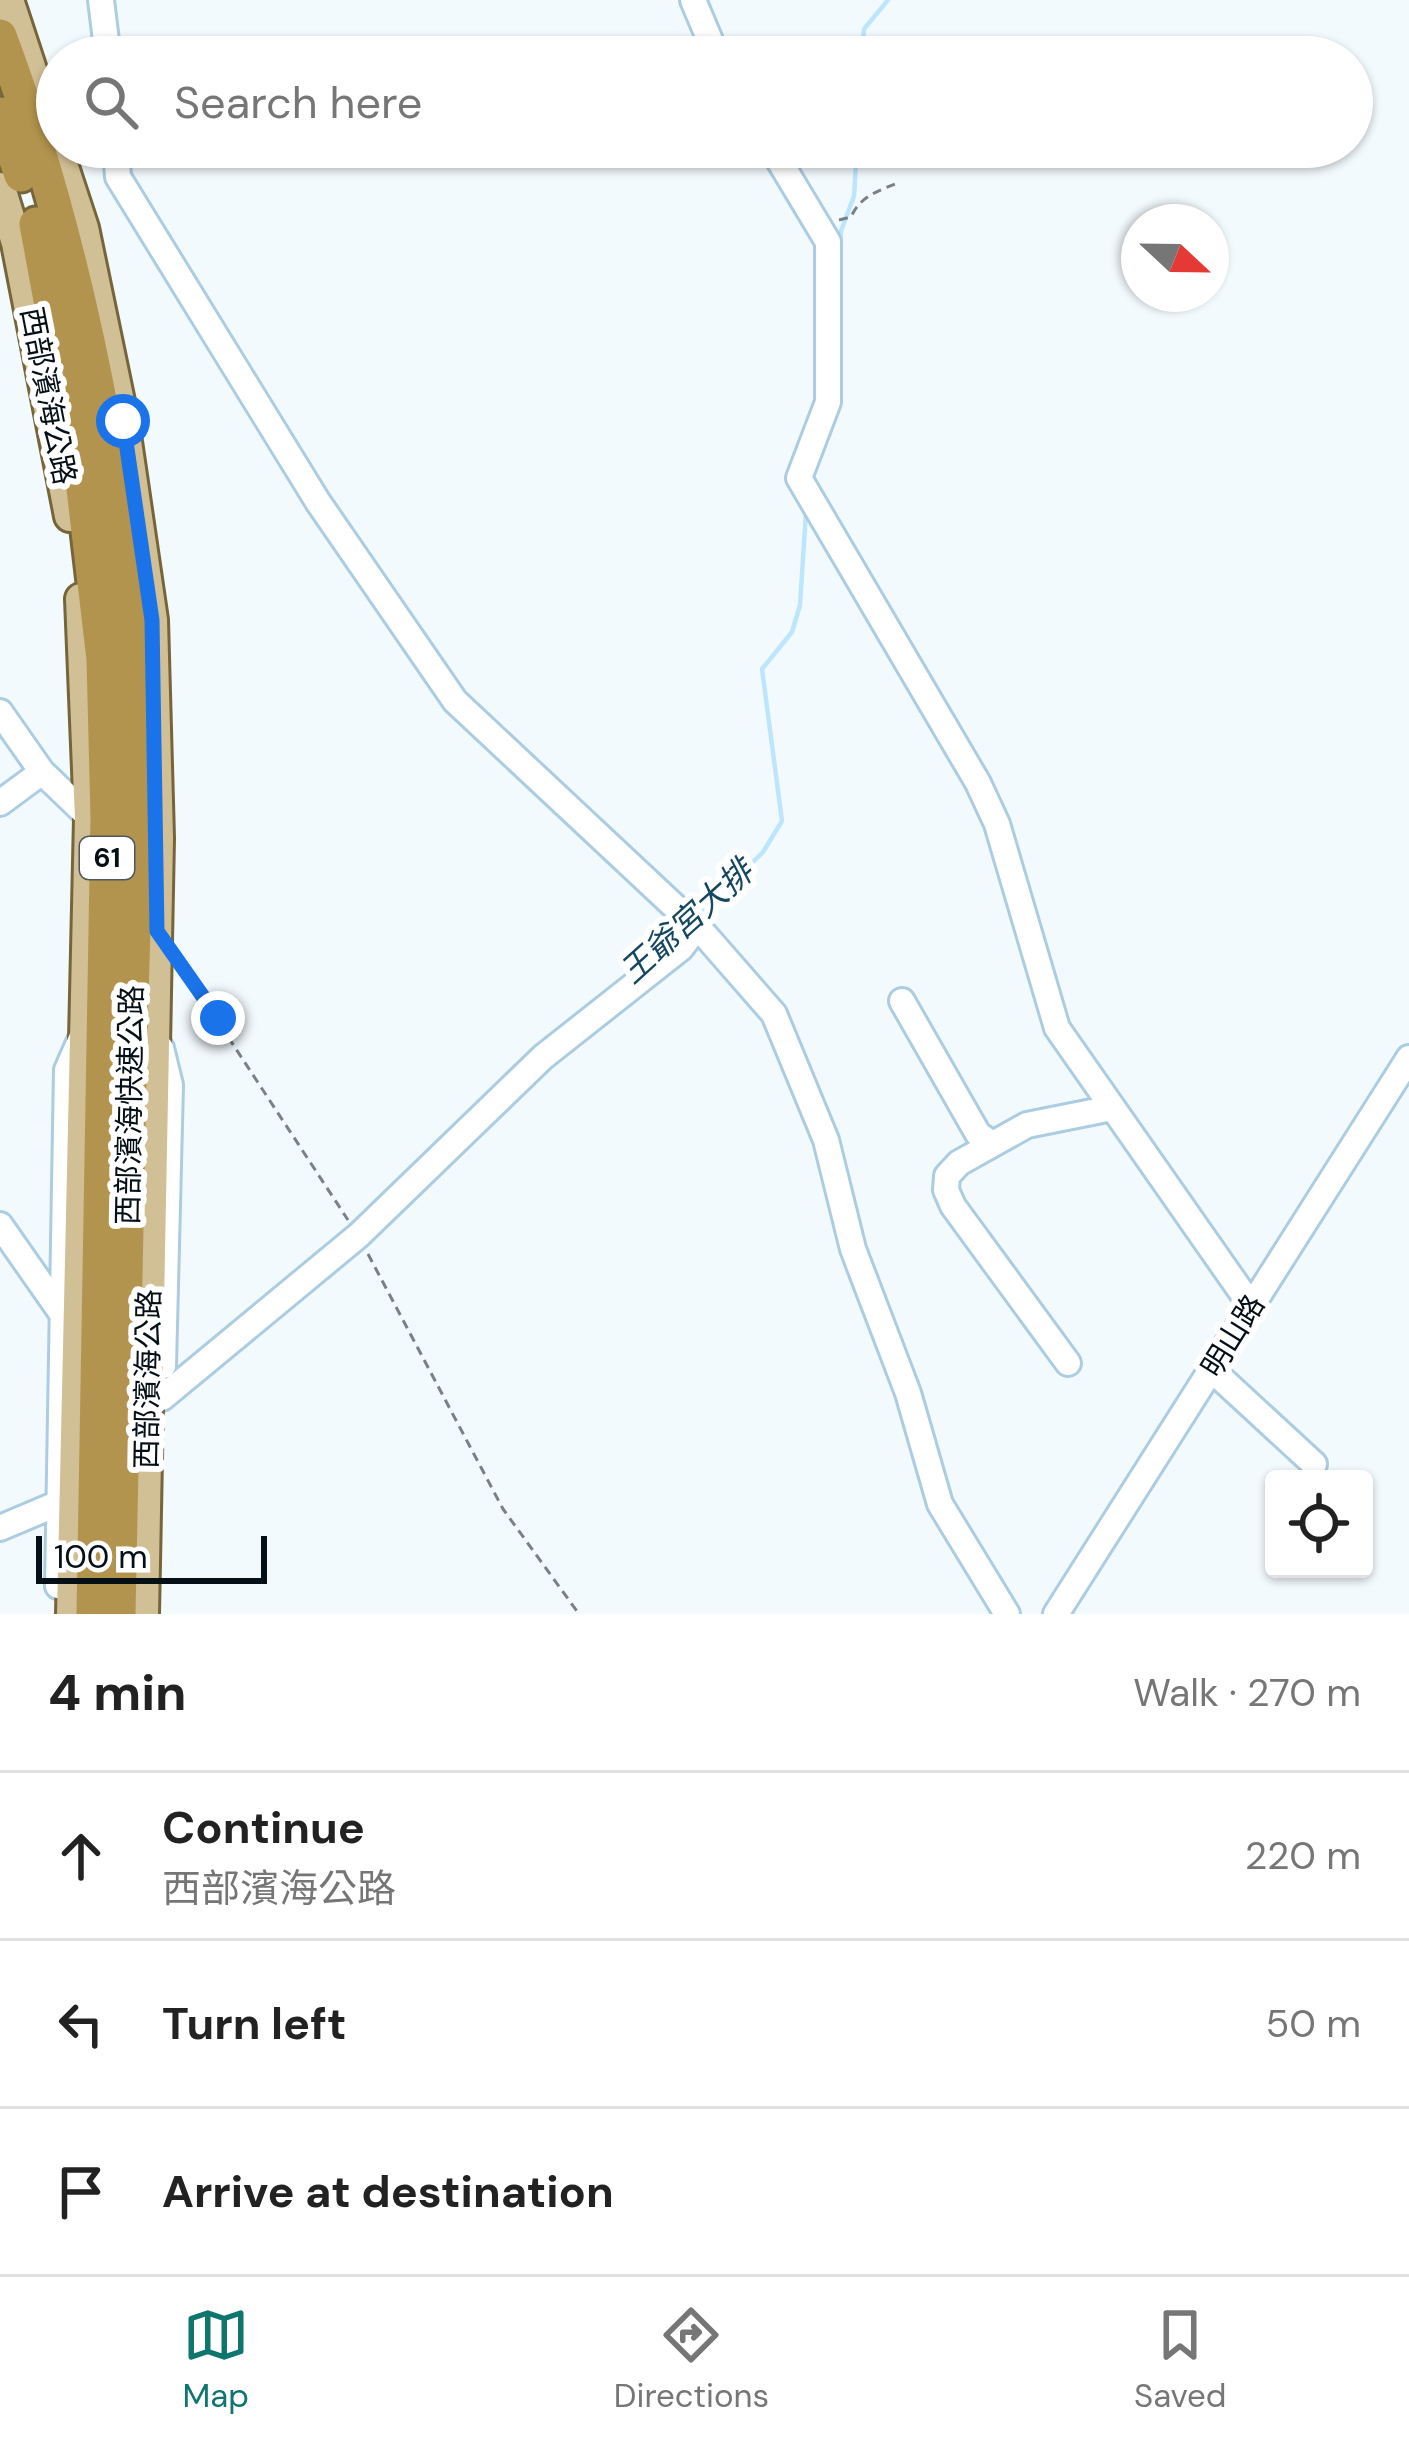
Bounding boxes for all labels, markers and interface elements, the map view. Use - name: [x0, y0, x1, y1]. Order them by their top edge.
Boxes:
- search box: [36, 36, 1373, 168]
- icon: search: [78, 69, 144, 135]
- text: Search here: [174, 73, 422, 132]
- north arrow: [1121, 204, 1229, 312]
- street label: 西部濱海公路: [12, 304, 85, 488]
- route start: [96, 394, 150, 448]
- road number: 61: [80, 837, 134, 879]
- water label: 王爺宮大排: [611, 848, 765, 993]
- street label: 西部濱海快速公路: [108, 985, 151, 1225]
- route end: [191, 991, 245, 1045]
- street label: 明山路: [1192, 1287, 1273, 1384]
- street label: 西部濱海公路: [126, 1289, 169, 1469]
- map controls: [1265, 1470, 1373, 1578]
- button: locate: [1265, 1470, 1373, 1578]
- scale bar: [36, 1530, 267, 1583]
- text: 100 m: [54, 1535, 148, 1578]
- text: 4 min: [48, 1659, 187, 1726]
- text: Walk · 270 m: [1133, 1667, 1361, 1718]
- text: Continue: [162, 1798, 365, 1857]
- icon: ahead: [48, 1823, 114, 1889]
- text: 220 m: [1245, 1830, 1361, 1881]
- text: 西部濱海公路: [162, 1863, 396, 1914]
- icon: left: [48, 1991, 114, 2057]
- text: Turn left: [162, 1994, 346, 2053]
- text: 50 m: [1265, 1998, 1361, 2049]
- icon: arrive: [48, 2159, 114, 2225]
- text: Arrive at destination: [162, 2162, 614, 2221]
- tab: Map: [182, 2302, 249, 2417]
- tab: Directions: [614, 2302, 769, 2417]
- tab: Saved: [1134, 2302, 1227, 2417]

